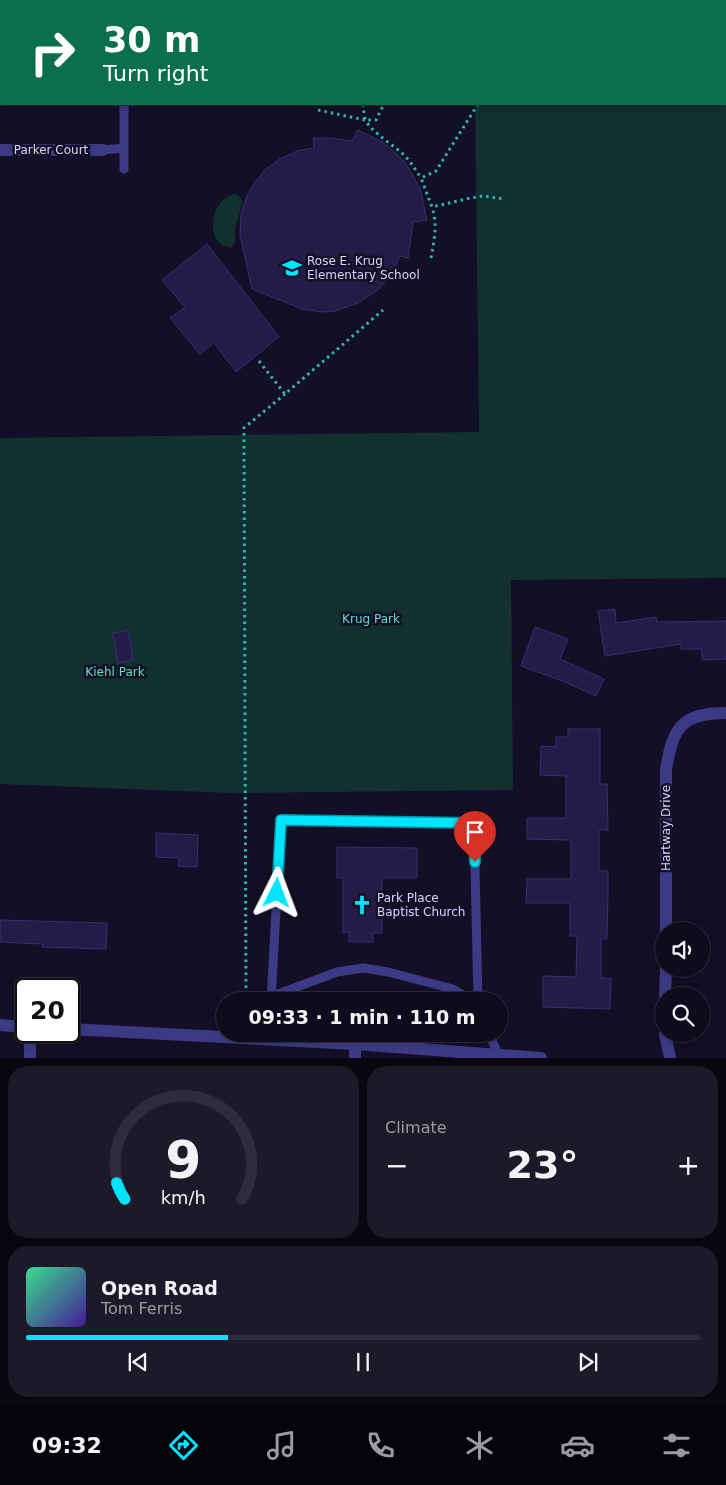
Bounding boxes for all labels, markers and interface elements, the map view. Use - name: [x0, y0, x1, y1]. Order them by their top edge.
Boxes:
- icon: right: [20, 20, 85, 85]
- text: 30 m: [103, 20, 200, 60]
- text: Turn right: [103, 61, 208, 86]
- street label: Parker Court: [14, 143, 89, 157]
- place label: Rose E. Krug Elementary School: [307, 254, 420, 282]
- school or university icon: Rose E. Krug Elementary School: [281, 257, 303, 279]
- park label: Krug Park: [342, 612, 400, 626]
- park label: Kiehl Park: [85, 665, 145, 679]
- street label: Hartway Drive: [659, 785, 673, 871]
- pin: [454, 811, 496, 862]
- icon: arrive: [461, 818, 489, 846]
- position arrow: [250, 866, 302, 918]
- place label: Park Place Baptist Church: [377, 891, 465, 919]
- church icon: Park Place Baptist Church: [351, 894, 373, 916]
- map controls: [655, 922, 710, 1042]
- button: sound: [655, 922, 710, 977]
- speed limit sign: 20: [15, 978, 80, 1043]
- button: search: [655, 987, 710, 1042]
- text: 09:33 · 1 min · 110 m: [248, 1006, 476, 1028]
- text: Climate: [385, 1118, 447, 1137]
- text: 9: [165, 1130, 202, 1190]
- text: 23°: [507, 1143, 578, 1187]
- text: −: [385, 1149, 408, 1182]
- text: +: [677, 1149, 700, 1182]
- text: km/h: [161, 1187, 206, 1208]
- text: Open Road: [101, 1277, 218, 1299]
- text: Tom Ferris: [101, 1299, 182, 1318]
- icon: previous: [124, 1348, 152, 1376]
- icon: pause: [349, 1348, 377, 1376]
- icon: next: [574, 1348, 602, 1376]
- icon: directions: [166, 1428, 201, 1463]
- icon: music: [264, 1428, 299, 1463]
- icon: phone: [363, 1428, 398, 1463]
- icon: climate: [462, 1428, 497, 1463]
- icon: car: [560, 1428, 595, 1463]
- icon: filters: [659, 1428, 694, 1463]
- text: 09:32: [32, 1433, 102, 1458]

